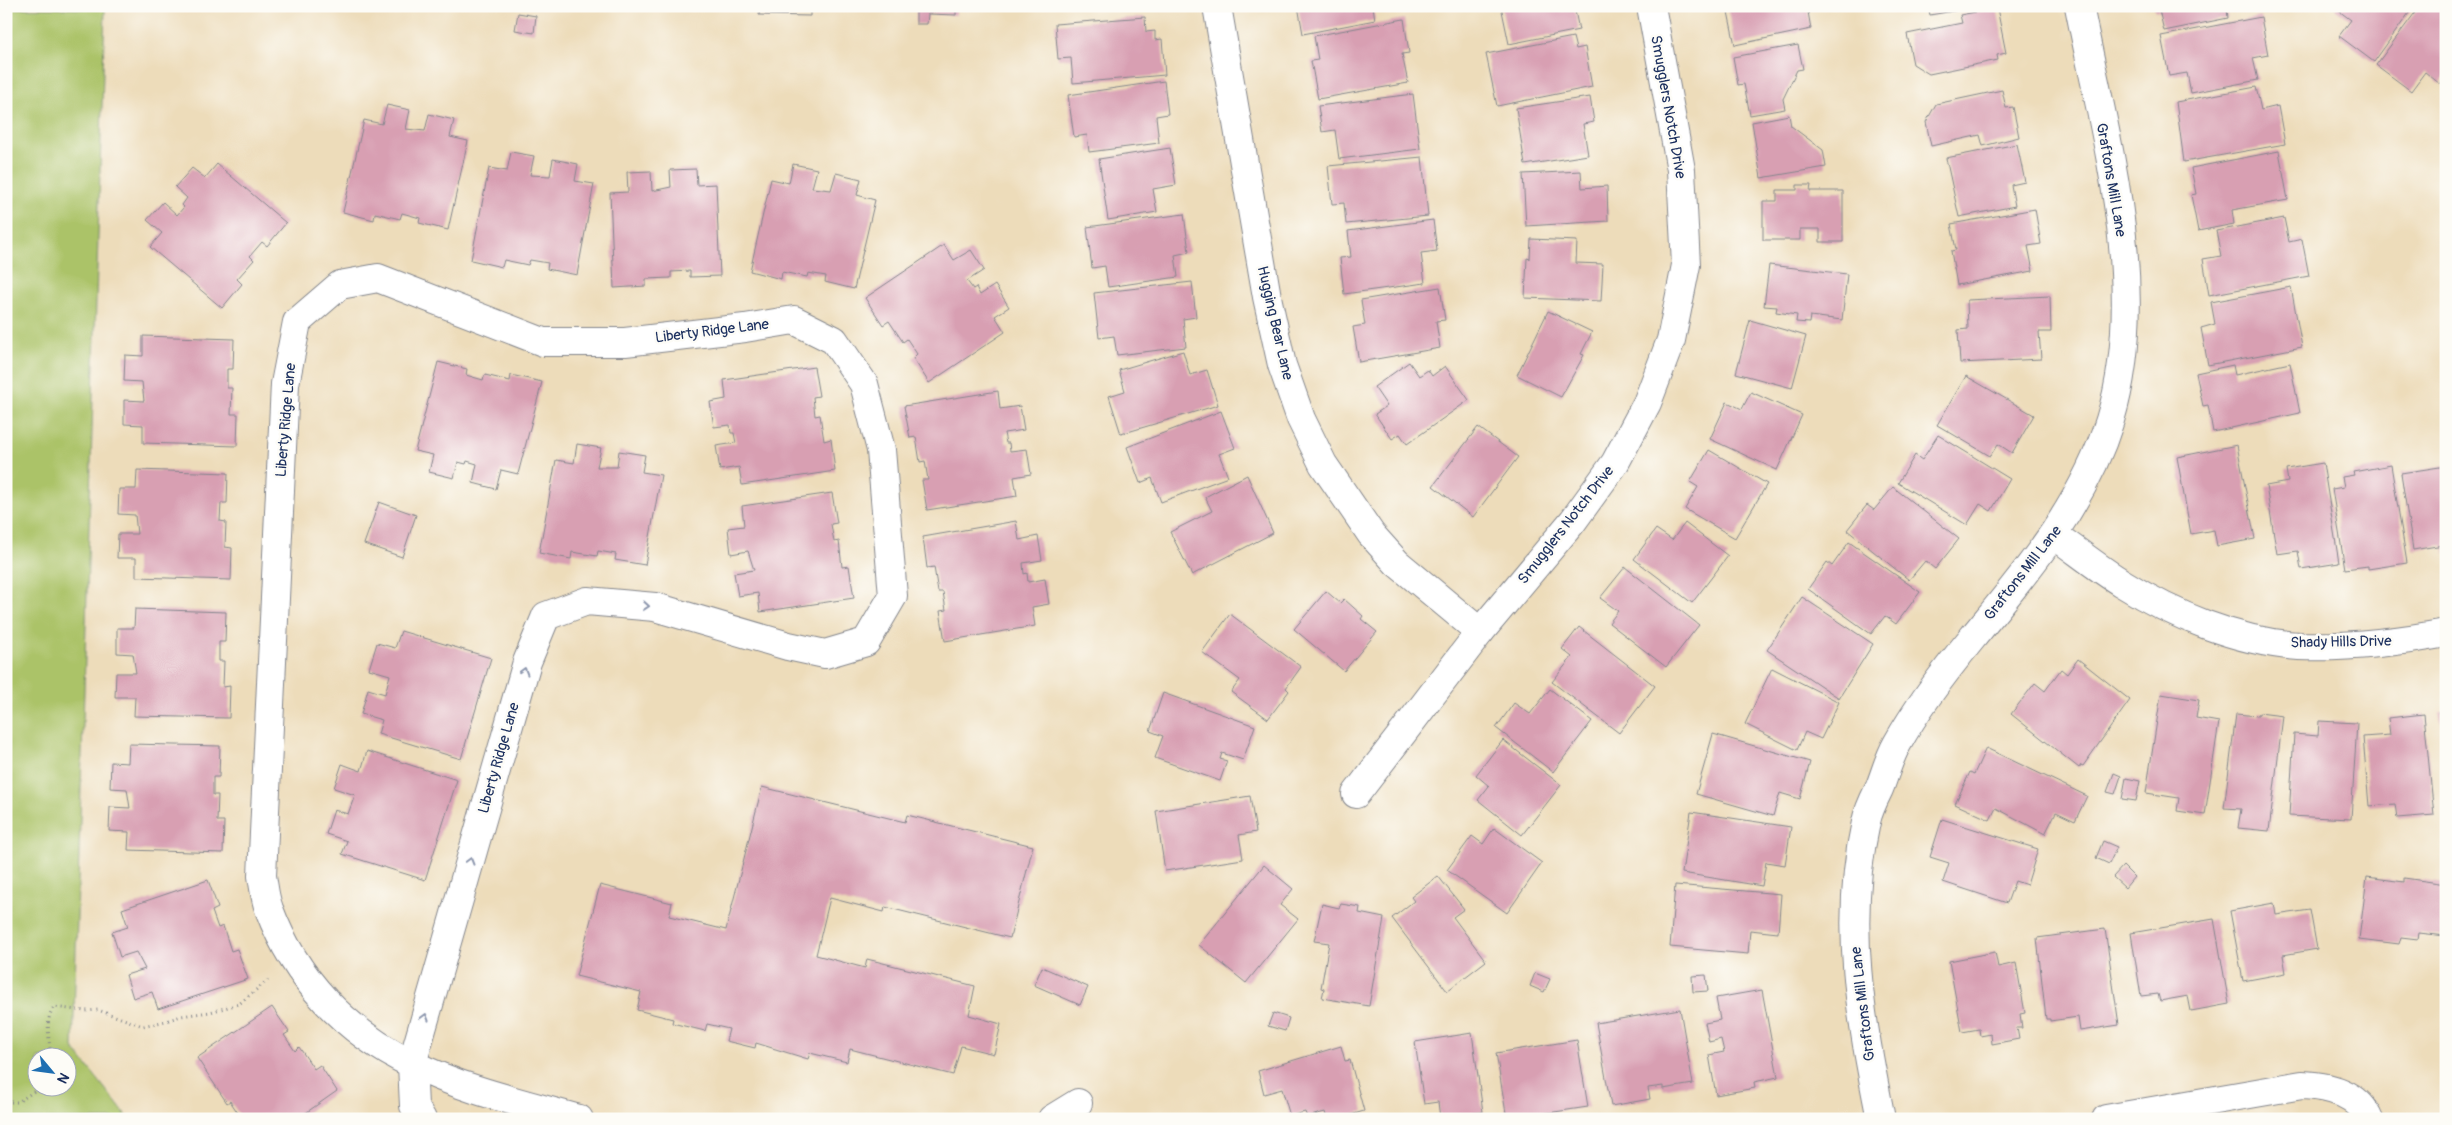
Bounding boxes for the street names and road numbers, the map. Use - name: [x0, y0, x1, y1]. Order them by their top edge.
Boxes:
- street label: Smugglers Notch Drive: [1646, 34, 1690, 181]
- street label: Graftons Mill Lane: [2092, 122, 2130, 239]
- street label: Hugging Bear Lane: [1253, 264, 1297, 382]
- street label: Liberty Ridge Lane: [654, 315, 771, 347]
- street label: Liberty Ridge Lane: [272, 361, 301, 478]
- street label: Smugglers Notch Drive: [1514, 461, 1619, 588]
- street label: Graftons Mill Lane: [1980, 521, 2066, 624]
- street label: Shady Hills Drive: [2290, 632, 2392, 652]
- street label: Liberty Ridge Lane: [474, 700, 524, 816]
- street label: Graftons Mill Lane: [1846, 945, 1879, 1062]

